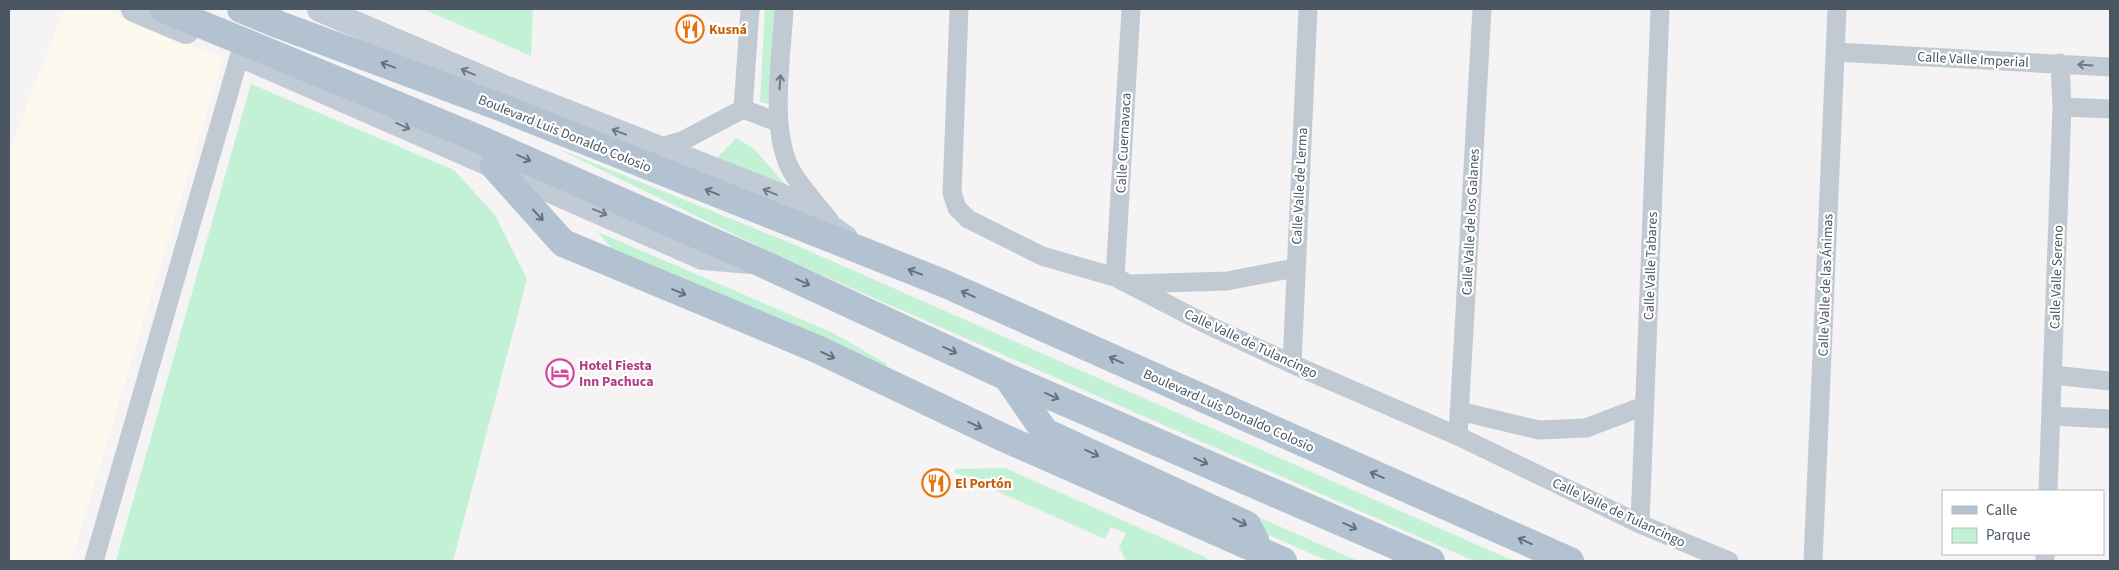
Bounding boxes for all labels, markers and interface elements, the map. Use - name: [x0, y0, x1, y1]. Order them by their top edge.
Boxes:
- restaurant icon: Kusná: [675, 14, 705, 44]
- place label: Kusná: [709, 20, 747, 40]
- street label: Calle Valle Imperial: [1917, 47, 2030, 73]
- one-way arrow: [381, 60, 396, 69]
- one-way arrow: [2078, 60, 2094, 70]
- one-way arrow: [461, 67, 476, 77]
- one-way arrow: [775, 74, 784, 90]
- street label: Boulevard Luis Donaldo Colosio: [475, 90, 654, 178]
- street label: Calle Cuernavaca: [1111, 92, 1137, 194]
- one-way arrow: [395, 122, 410, 132]
- one-way arrow: [612, 127, 627, 137]
- street label: Calle Valle de Lerma: [1287, 127, 1313, 245]
- street label: Calle Valle de los Galanes: [1457, 148, 1485, 296]
- one-way arrow: [516, 154, 531, 164]
- one-way arrow: [705, 186, 720, 196]
- one-way arrow: [763, 187, 779, 196]
- one-way arrow: [592, 208, 607, 218]
- one-way arrow: [532, 209, 544, 222]
- street label: Calle Valle Tabares: [1639, 211, 1663, 321]
- street label: Calle Valle de las Ánimas: [1814, 213, 1838, 357]
- street label: Calle Valle Sereno: [2045, 225, 2069, 329]
- one-way arrow: [908, 267, 923, 276]
- one-way arrow: [795, 278, 810, 287]
- one-way arrow: [671, 287, 686, 297]
- one-way arrow: [961, 288, 976, 298]
- street label: Calle Valle de Tulancingo: [1181, 304, 1321, 384]
- one-way arrow: [942, 346, 957, 356]
- one-way arrow: [821, 350, 836, 360]
- one-way arrow: [1109, 354, 1124, 364]
- place label: Hotel Fiesta Inn Pachuca: [579, 356, 654, 392]
- hotel icon: Hotel Fiesta Inn Pachuca: [545, 358, 575, 388]
- street label: Boulevard Luis Donaldo Colosio: [1140, 364, 1317, 458]
- one-way arrow: [1044, 392, 1059, 402]
- one-way arrow: [967, 420, 982, 430]
- one-way arrow: [1084, 449, 1099, 459]
- one-way arrow: [1193, 456, 1208, 466]
- restaurant icon: El Portón: [921, 468, 951, 498]
- one-way arrow: [1370, 470, 1385, 480]
- street label: Calle Valle de Tulancingo: [1549, 473, 1689, 553]
- place label: El Portón: [955, 474, 1012, 494]
- legend: [1942, 490, 2104, 555]
- text: Calle: [1986, 500, 2017, 521]
- one-way arrow: [1232, 517, 1247, 527]
- one-way arrow: [1342, 521, 1357, 531]
- text: Parque: [1986, 525, 2030, 546]
- one-way arrow: [1518, 536, 1533, 546]

